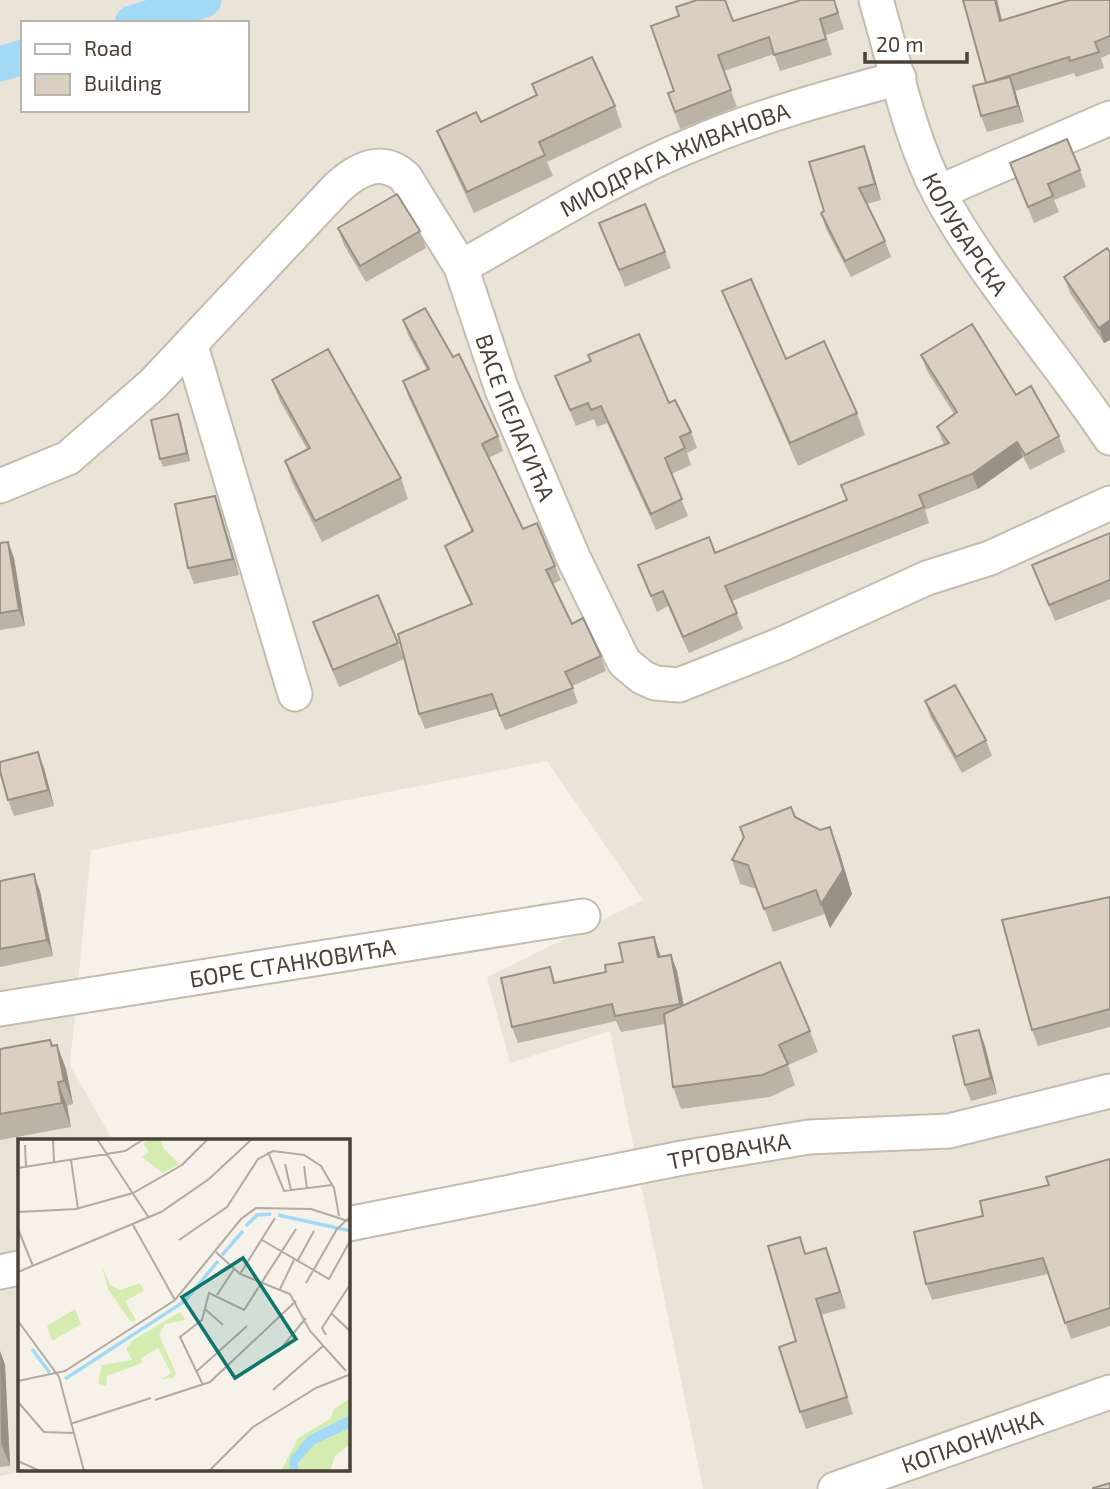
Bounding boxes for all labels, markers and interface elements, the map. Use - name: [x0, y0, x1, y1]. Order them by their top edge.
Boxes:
- legend: [21, 21, 248, 112]
- scale bar: [865, 21, 967, 65]
- text: 20 m: [876, 31, 924, 56]
- text: Road: [84, 35, 132, 60]
- text: Building: [84, 70, 162, 95]
- street label: МИОДРАГА ЖИВАНОВА: [554, 96, 794, 222]
- street label: КОЛУБАРСКА: [917, 168, 1015, 301]
- street label: ВАСЕ ПЕЛАГИЋА: [470, 330, 562, 506]
- street label: БОРЕ СТАНКОВИЋА: [187, 932, 398, 993]
- street label: ТРГОВАЧКА: [665, 1126, 793, 1175]
- inset map: [18, 1139, 350, 1472]
- street label: КОПАОНИЧКА: [897, 1403, 1047, 1479]

